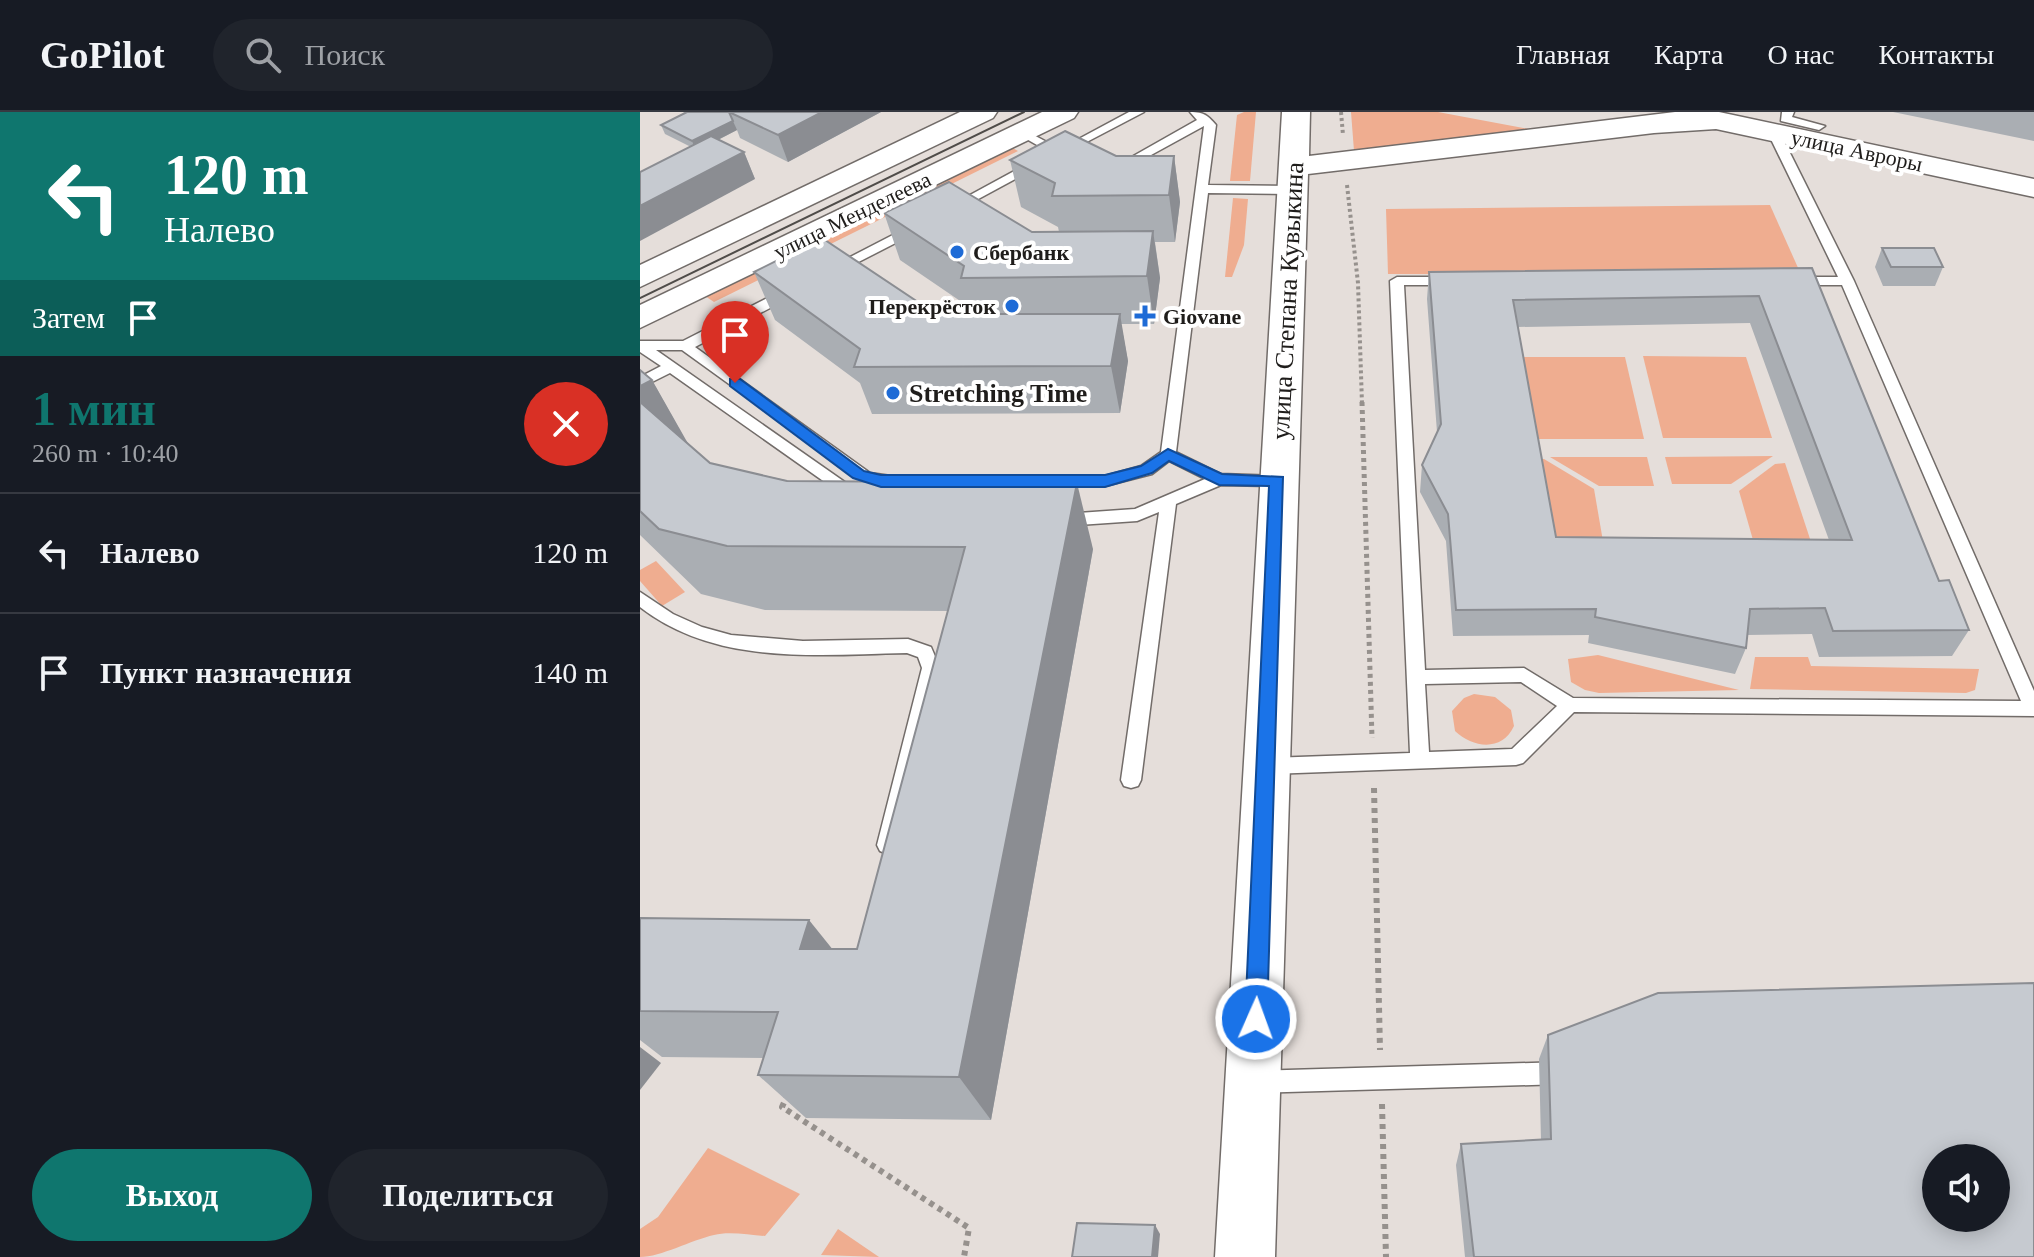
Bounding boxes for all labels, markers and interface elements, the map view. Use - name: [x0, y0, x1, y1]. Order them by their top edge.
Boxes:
- search box: [213, 19, 773, 91]
- icon: search: [241, 33, 285, 77]
- text: GoPilot: [40, 34, 165, 76]
- text: Поиск: [305, 38, 385, 71]
- text: Главная: [1516, 39, 1610, 70]
- text: Карта: [1654, 39, 1723, 70]
- text: О нас: [1767, 39, 1834, 70]
- text: Контакты: [1878, 39, 1994, 70]
- street label: улица Авроры: [1789, 124, 1925, 177]
- icon: left: [32, 144, 136, 248]
- text: 120 m: [164, 144, 309, 206]
- street label: улица Степана Кувыкина: [1266, 161, 1309, 441]
- street label: улица Менделеева: [769, 166, 935, 264]
- text: Налево: [164, 210, 275, 250]
- place label: Сбербанк: [973, 240, 1070, 265]
- marker: Сбербанк: [948, 243, 966, 261]
- place label: Перекрёсток: [868, 294, 996, 319]
- icon: arrive: [121, 296, 165, 340]
- marker: Перекрёсток: [1003, 297, 1021, 315]
- text: Затем: [32, 301, 105, 334]
- pin: [701, 301, 769, 383]
- place label: Giovane: [1163, 304, 1241, 329]
- marker: Giovane: [1134, 305, 1156, 327]
- icon: arrive: [713, 313, 757, 357]
- place label: Stretching Time: [909, 379, 1087, 408]
- text: 1 мин: [32, 382, 156, 435]
- button: close: [524, 382, 608, 466]
- marker: Stretching Time: [884, 384, 902, 402]
- text: 260 m · 10:40: [32, 439, 179, 468]
- icon: left: [32, 531, 76, 575]
- text: Налево: [100, 536, 200, 569]
- text: 120 m: [532, 536, 608, 569]
- icon: arrive: [32, 651, 76, 695]
- text: Пункт назначения: [100, 656, 352, 689]
- text: 140 m: [532, 656, 608, 689]
- position arrow: [1214, 977, 1298, 1061]
- map controls: [1922, 1144, 2010, 1232]
- button: sound: [1922, 1144, 2010, 1232]
- button: Выход: [32, 1149, 312, 1241]
- button: Поделиться: [328, 1149, 608, 1241]

